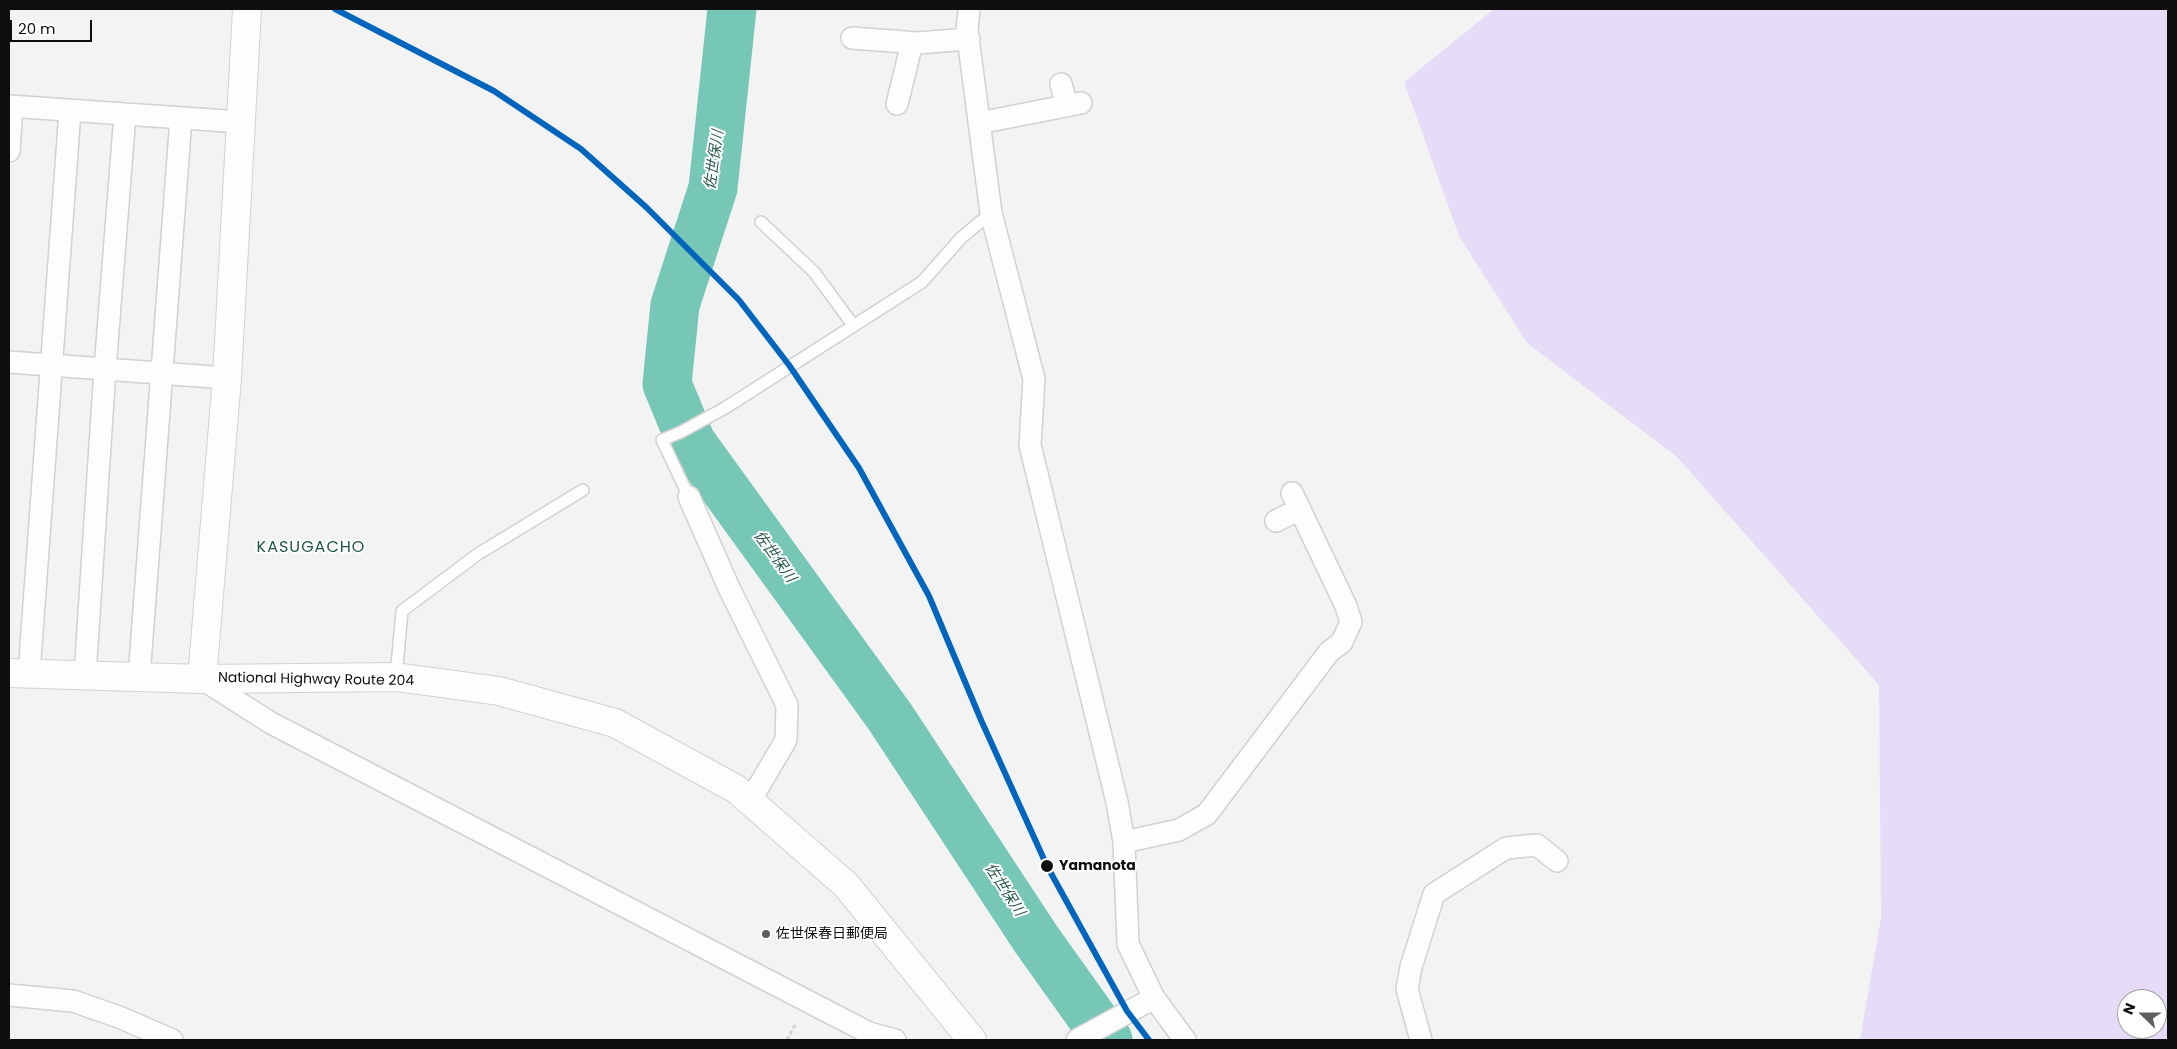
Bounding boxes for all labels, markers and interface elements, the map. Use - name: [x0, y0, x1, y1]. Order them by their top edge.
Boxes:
- scale bar: [12, 10, 95, 42]
- text: 20 m: [18, 18, 56, 39]
- water label: 佐世保川: [702, 129, 728, 191]
- water label: 佐世保川: [749, 527, 799, 587]
- district label: KASUGACHO: [255, 538, 367, 558]
- street label: National Highway Route 204: [218, 670, 414, 690]
- marker: Yamanota: [1039, 858, 1055, 874]
- place label: Yamanota: [1059, 858, 1136, 874]
- water label: 佐世保川: [980, 860, 1028, 920]
- place label: 佐世保春日郵便局: [776, 926, 888, 942]
- marker: 佐世保春日郵便局: [760, 928, 772, 940]
- north arrow: [2117, 989, 2167, 1039]
- text: N: [2118, 1000, 2140, 1017]

